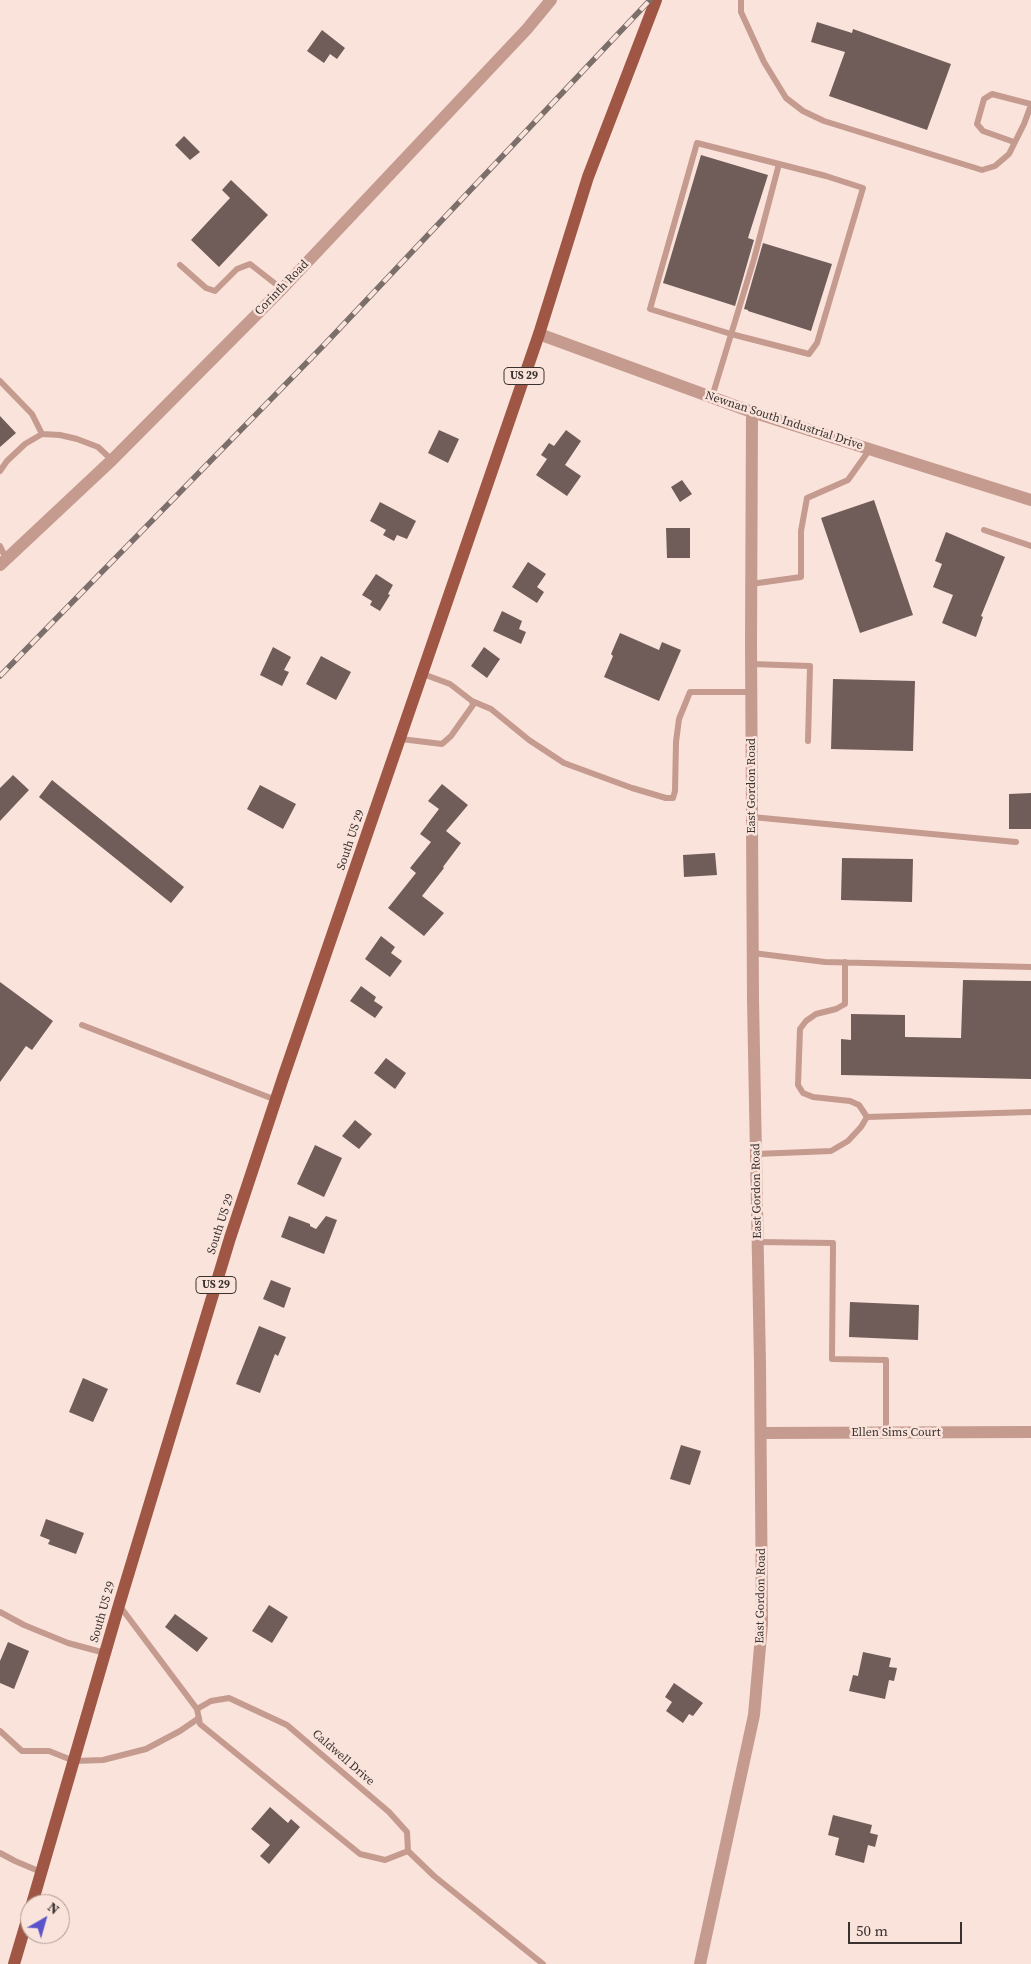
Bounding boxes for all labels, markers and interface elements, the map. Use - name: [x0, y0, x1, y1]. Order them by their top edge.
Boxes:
- street label: Corinth Road: [252, 257, 312, 319]
- road number: US 29: [504, 368, 544, 384]
- street label: Newnan South Industrial Drive: [703, 389, 865, 453]
- street label: East Gordon Road: [745, 738, 759, 834]
- street label: South US 29: [334, 808, 368, 872]
- street label: East Gordon Road: [749, 1143, 765, 1239]
- street label: South US 29: [204, 1192, 238, 1256]
- road number: US 29: [196, 1276, 236, 1294]
- street label: Ellen Sims Court: [851, 1426, 941, 1440]
- street label: East Gordon Road: [753, 1548, 769, 1644]
- street label: South US 29: [87, 1580, 119, 1644]
- street label: Caldwell Drive: [309, 1727, 377, 1789]
- north arrow: [20, 1894, 70, 1944]
- text: N: [43, 1897, 64, 1919]
- scale bar: [851, 1912, 965, 1944]
- text: 50 m: [856, 1920, 888, 1941]

